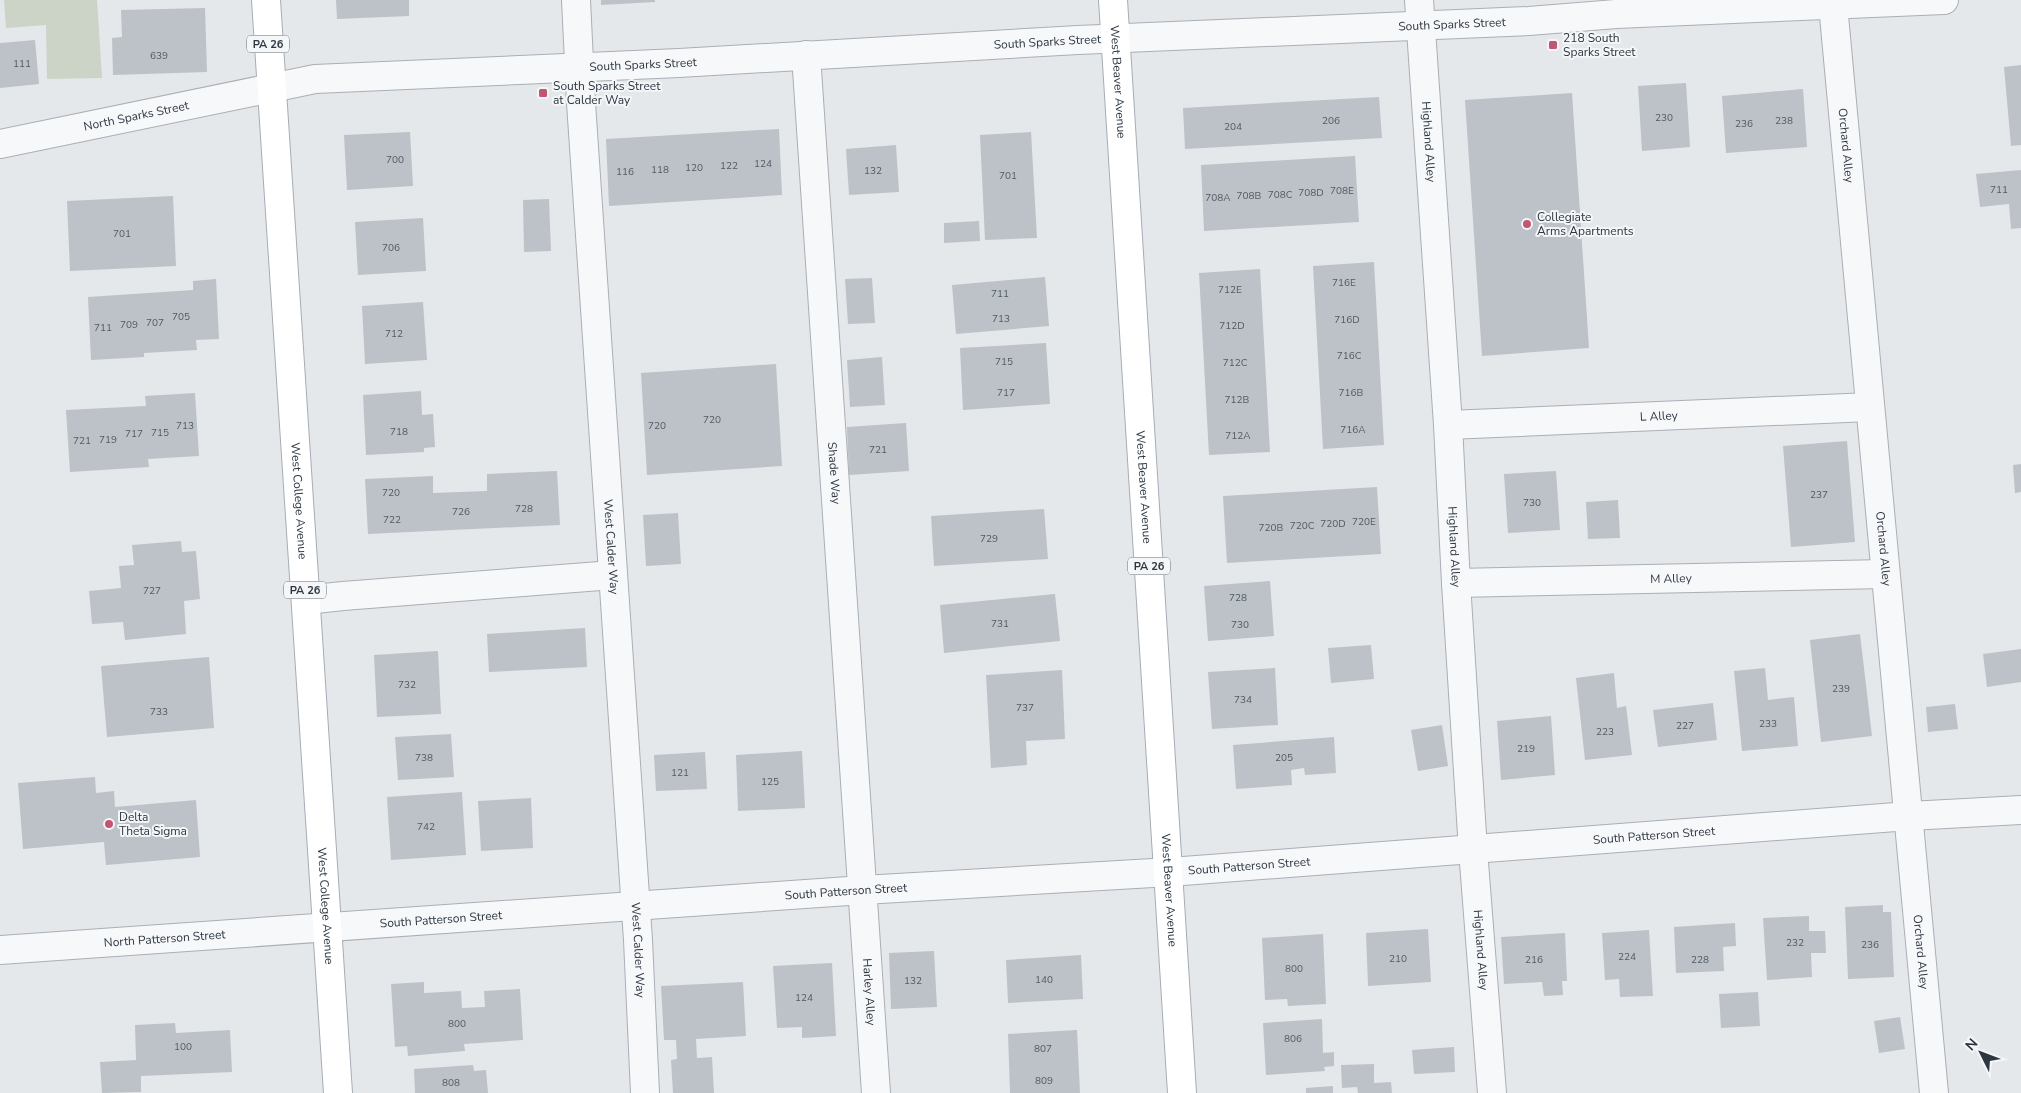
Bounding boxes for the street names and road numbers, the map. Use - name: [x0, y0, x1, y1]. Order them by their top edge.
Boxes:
- street label: South Sparks Street: [1398, 14, 1507, 34]
- street label: West Beaver Avenue: [1107, 25, 1130, 139]
- street label: South Sparks Street: [993, 31, 1102, 53]
- road number: PA 26: [247, 36, 289, 52]
- street label: South Sparks Street: [589, 54, 698, 75]
- street label: North Sparks Street: [82, 97, 191, 135]
- street label: Highland Alley: [1418, 101, 1439, 183]
- street label: Orchard Alley: [1835, 107, 1858, 184]
- street label: L Alley: [1640, 407, 1679, 425]
- street label: West Beaver Avenue: [1132, 430, 1155, 544]
- street label: West College Avenue: [287, 442, 311, 560]
- street label: Shade Way: [824, 442, 844, 505]
- street label: West Calder Way: [600, 499, 623, 596]
- street label: Highland Alley: [1444, 506, 1464, 589]
- street label: Orchard Alley: [1872, 511, 1895, 587]
- road number: PA 26: [1128, 558, 1170, 574]
- street label: M Alley: [1650, 570, 1693, 587]
- road number: PA 26: [284, 582, 326, 598]
- street label: South Patterson Street: [1592, 823, 1717, 848]
- street label: West Beaver Avenue: [1158, 833, 1181, 947]
- street label: West College Avenue: [314, 847, 338, 965]
- street label: South Patterson Street: [1187, 853, 1312, 879]
- street label: South Patterson Street: [784, 879, 908, 903]
- street label: West Calder Way: [627, 902, 649, 999]
- street label: South Patterson Street: [379, 907, 503, 932]
- street label: Highland Alley: [1470, 909, 1492, 992]
- street label: Orchard Alley: [1909, 914, 1932, 991]
- street label: North Patterson Street: [103, 926, 227, 951]
- street label: Harley Alley: [859, 958, 879, 1027]

